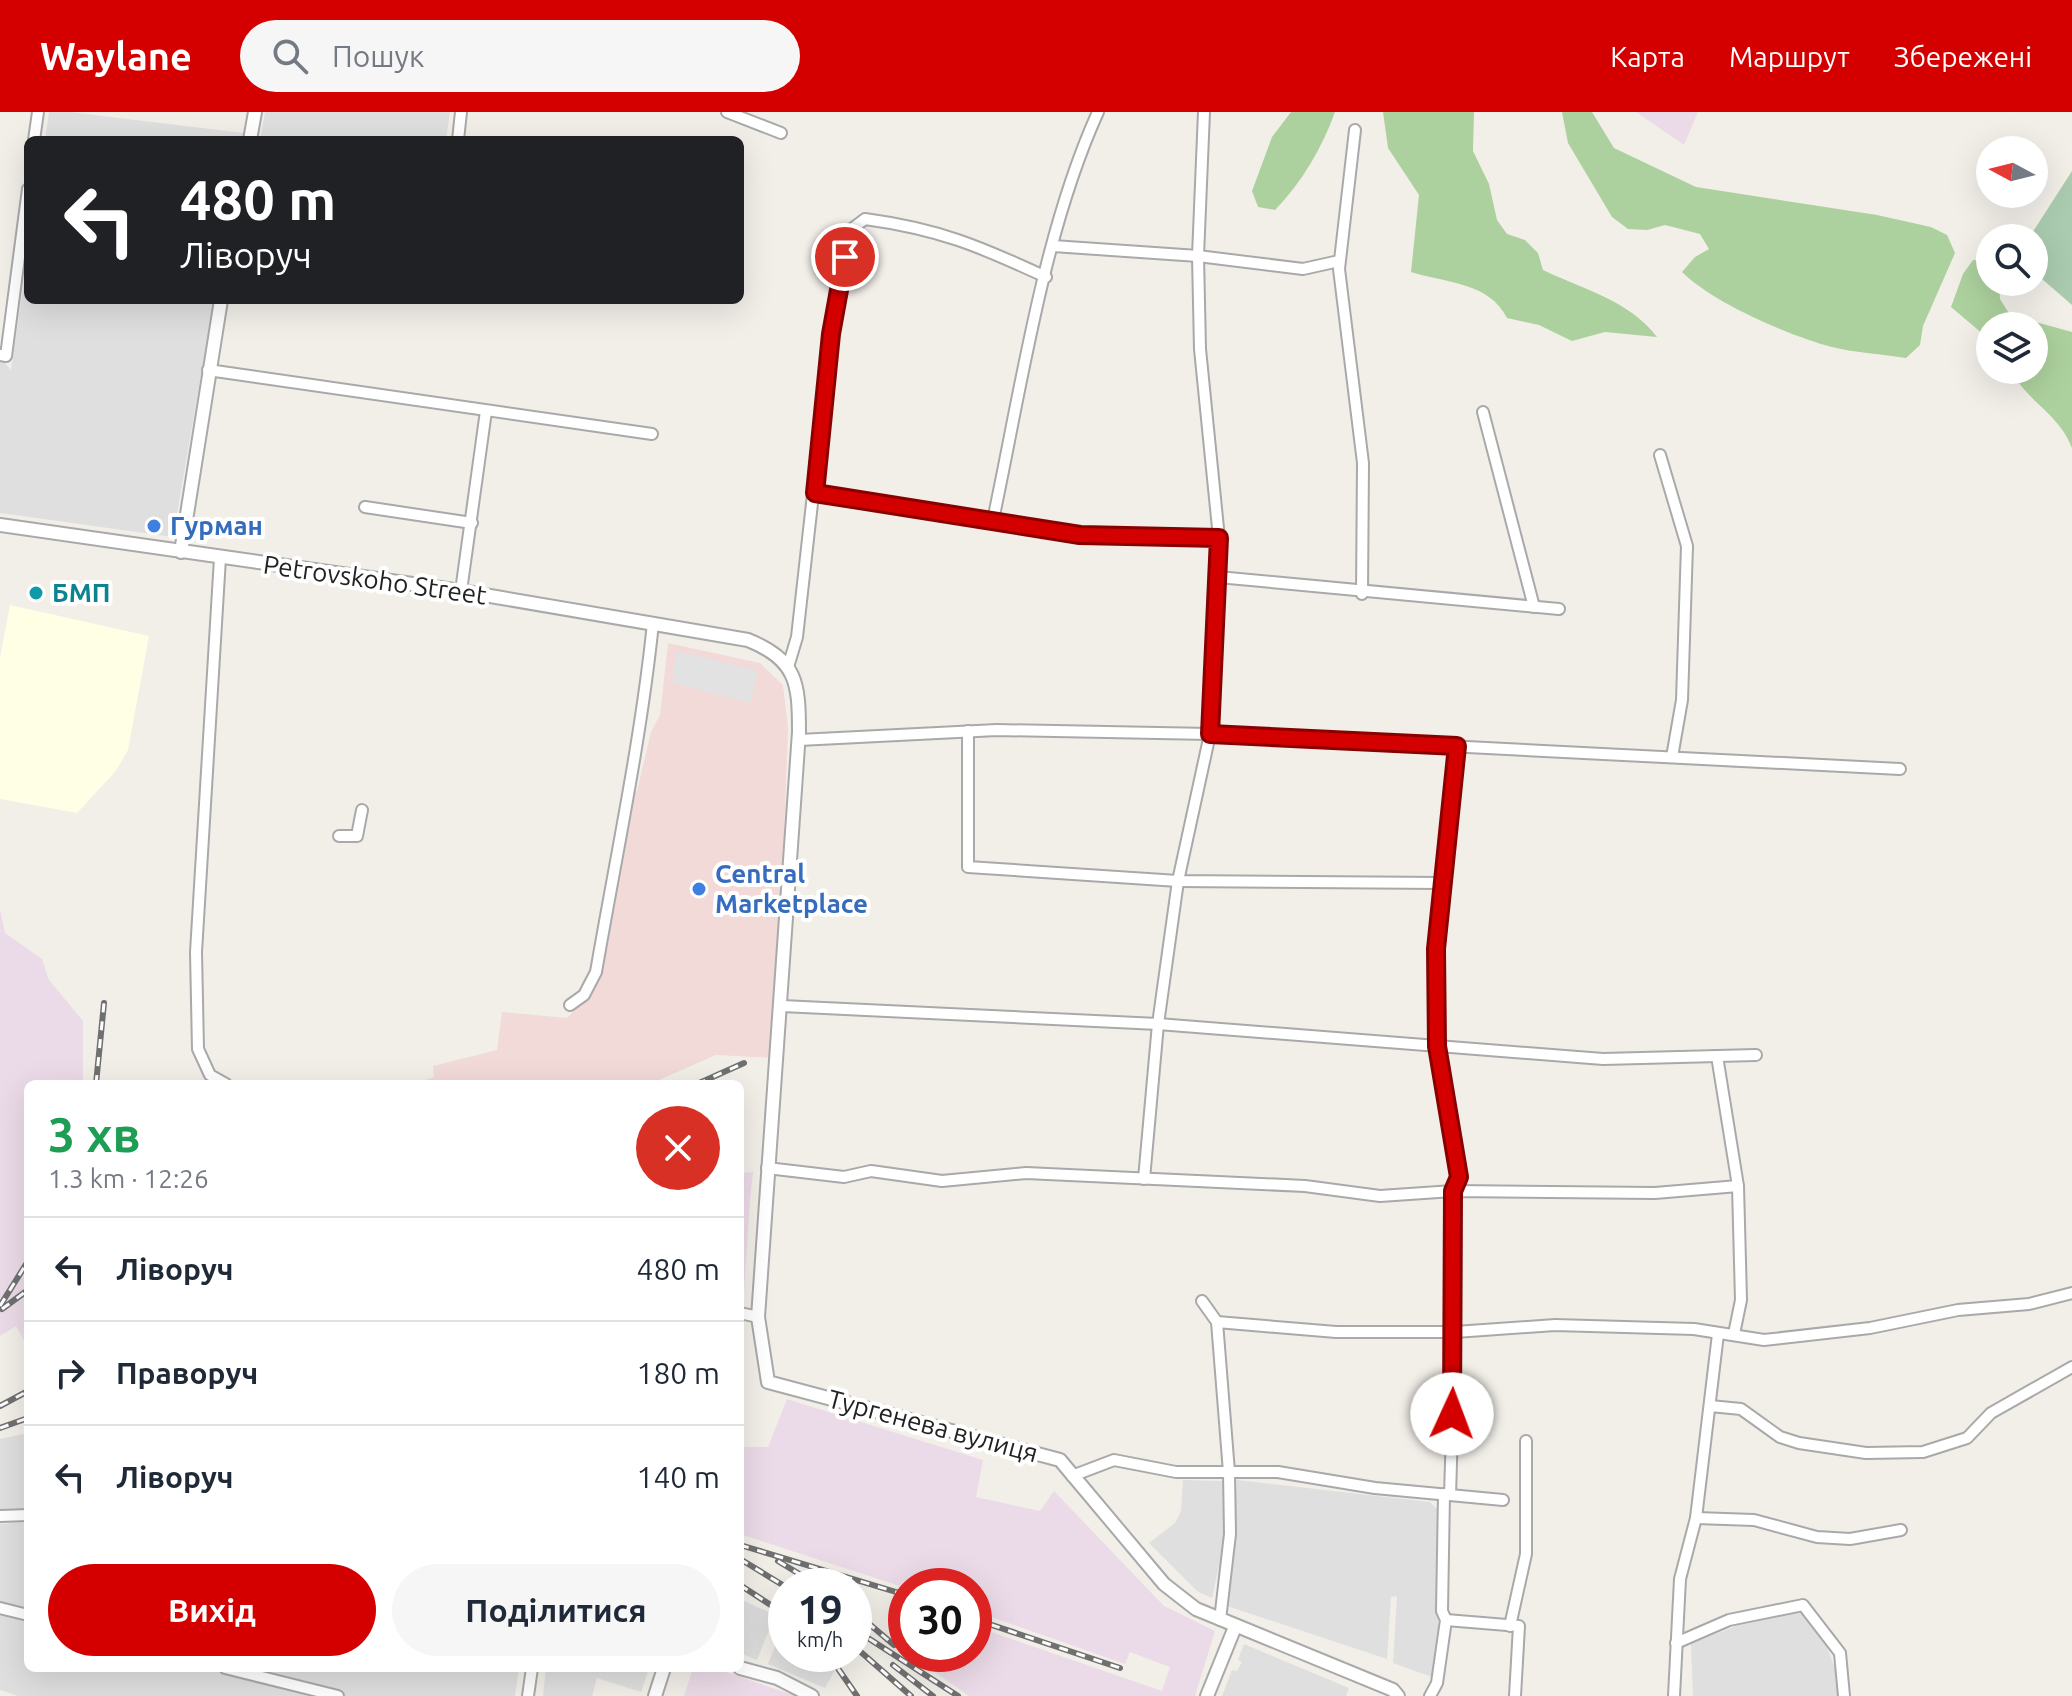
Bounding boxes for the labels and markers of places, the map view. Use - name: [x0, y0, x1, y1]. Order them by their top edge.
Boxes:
- pin: [811, 223, 879, 291]
- place label: Гурман: [170, 511, 263, 540]
- marker: Гурман: [145, 517, 163, 535]
- place label: БМП: [52, 578, 111, 607]
- marker: БМП: [27, 584, 45, 602]
- place label: Central Marketplace: [715, 859, 868, 918]
- marker: Central Marketplace: [690, 880, 708, 898]

